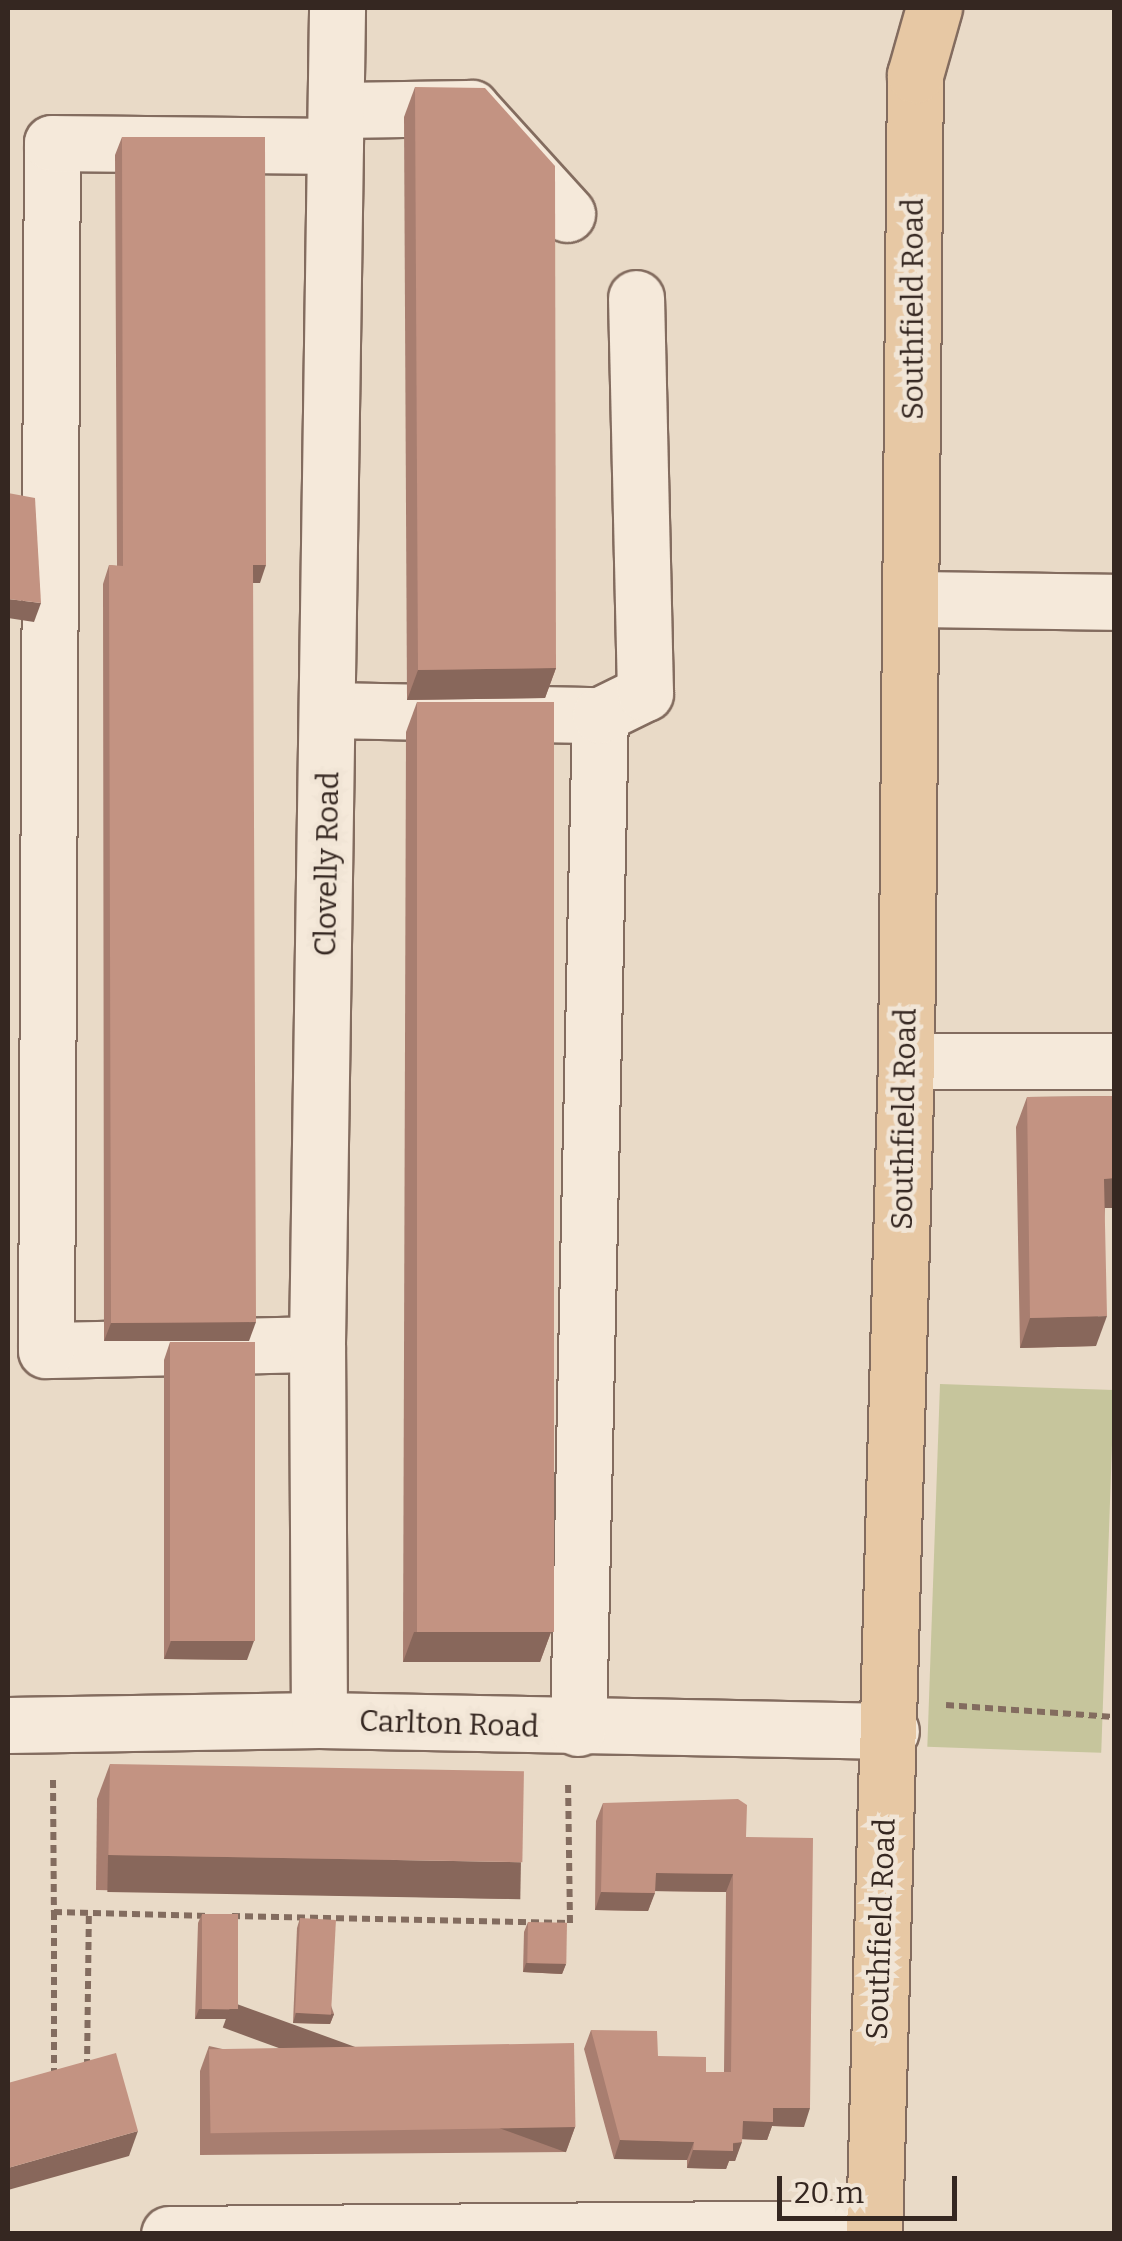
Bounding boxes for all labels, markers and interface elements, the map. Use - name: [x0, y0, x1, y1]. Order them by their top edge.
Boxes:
- street label: Southfield Road: [895, 198, 931, 420]
- street label: Clovelly Road: [307, 771, 347, 957]
- street label: Southfield Road: [884, 1008, 924, 1230]
- street label: Carlton Road: [359, 1703, 539, 1745]
- street label: Southfield Road: [859, 1818, 903, 2040]
- scale bar: [782, 2156, 962, 2218]
- text: 20 m: [794, 2175, 864, 2211]

